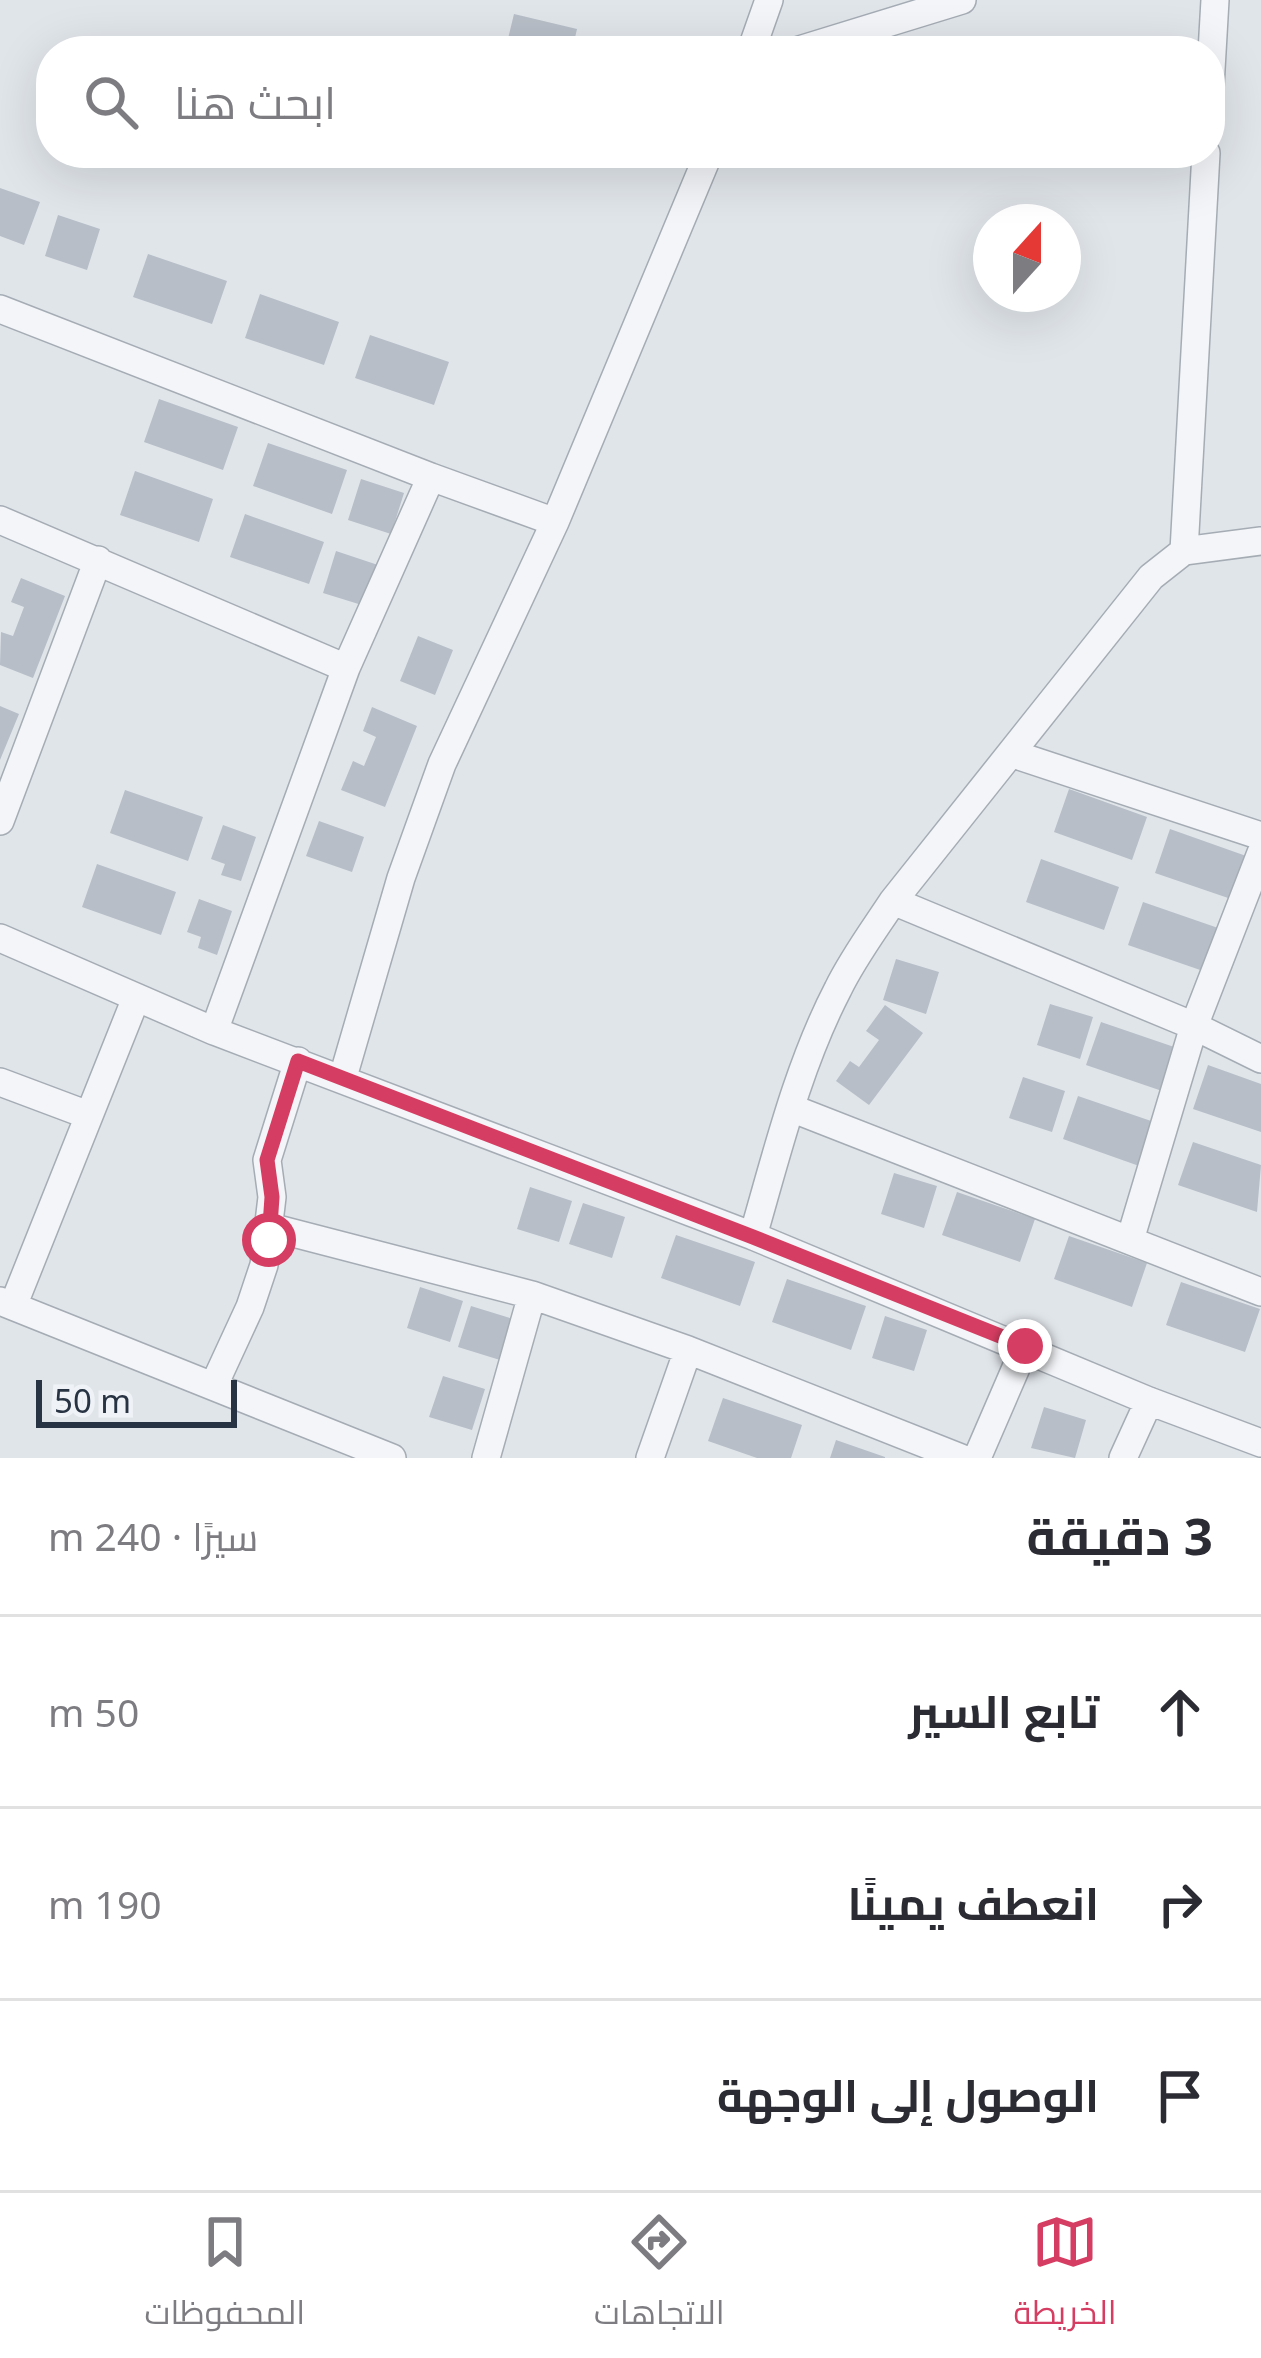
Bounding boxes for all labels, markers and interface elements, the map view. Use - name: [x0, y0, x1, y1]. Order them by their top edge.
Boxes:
- search box: [36, 36, 1225, 168]
- icon: search: [78, 69, 144, 135]
- text: ابحث هنا: [174, 71, 336, 132]
- north arrow: [973, 204, 1081, 312]
- route start: [242, 1213, 296, 1267]
- route end: [998, 1319, 1052, 1373]
- scale bar: [36, 1374, 237, 1427]
- text: 50 m: [54, 1378, 131, 1423]
- text: 3 دقيقة: [1026, 1500, 1213, 1570]
- text: سيرًا · 240 m: [48, 1509, 258, 1562]
- icon: ahead: [1147, 1679, 1213, 1745]
- text: تابع السير: [908, 1680, 1099, 1741]
- text: 50 m: [48, 1685, 139, 1738]
- icon: right: [1147, 1871, 1213, 1937]
- text: انعطف يمينًا: [847, 1872, 1099, 1933]
- text: 190 m: [48, 1877, 162, 1930]
- icon: arrive: [1147, 2063, 1213, 2129]
- text: الوصول إلى الوجهة: [717, 2064, 1099, 2125]
- tab: المحفوظات: [144, 2209, 305, 2343]
- tab: الاتجاهات: [594, 2209, 725, 2343]
- tab: الخريطة: [1014, 2209, 1117, 2343]

